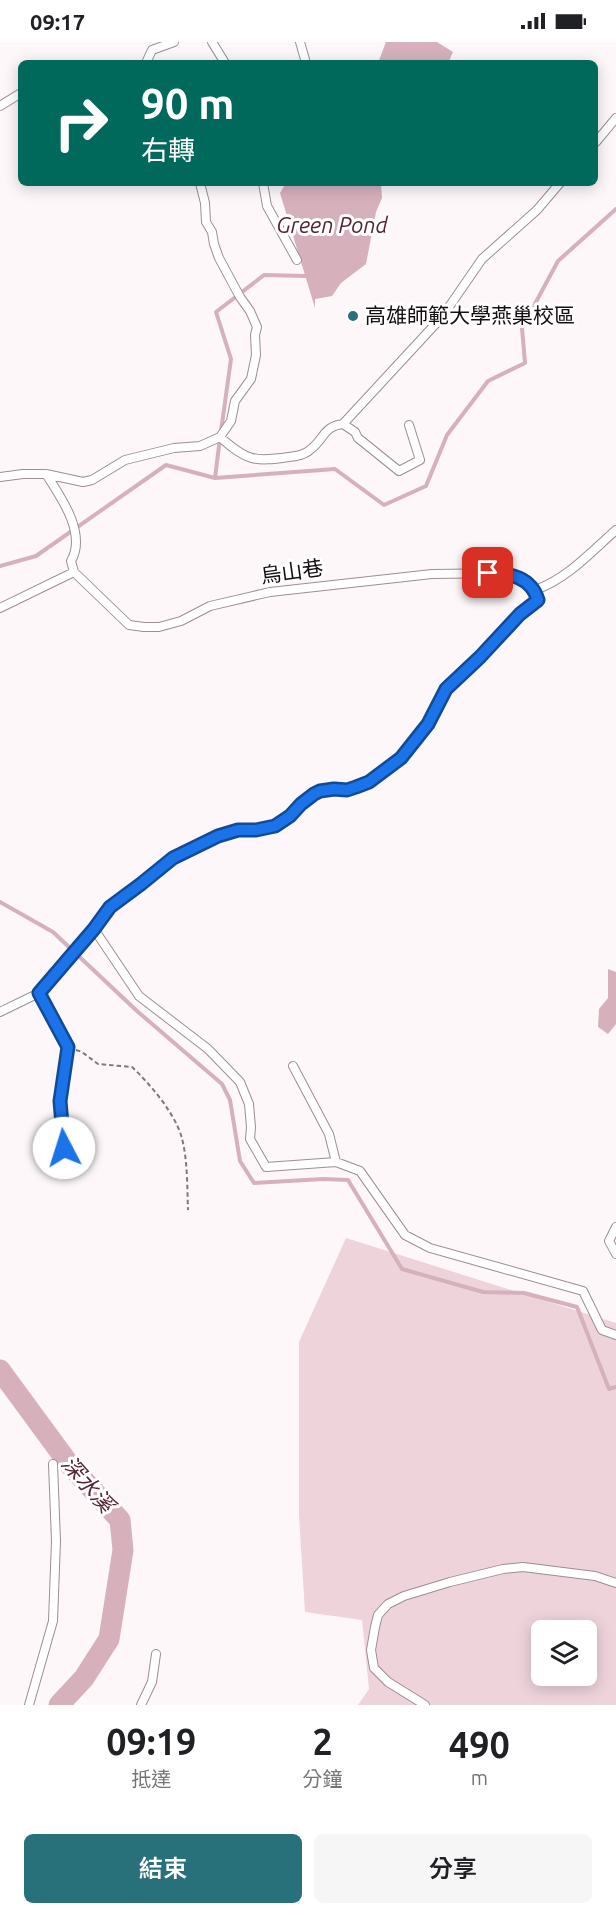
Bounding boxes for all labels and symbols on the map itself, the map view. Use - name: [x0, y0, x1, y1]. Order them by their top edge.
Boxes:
- water label: Green Pond: [276, 212, 389, 237]
- place label: 高雄師範大學燕巢校區: [365, 303, 575, 327]
- marker: 高雄師範大學燕巢校區: [346, 309, 360, 323]
- pin: [462, 547, 513, 598]
- street label: 烏山巷: [259, 555, 325, 587]
- position arrow: [32, 1116, 96, 1180]
- water label: 深水溪: [57, 1451, 121, 1519]

